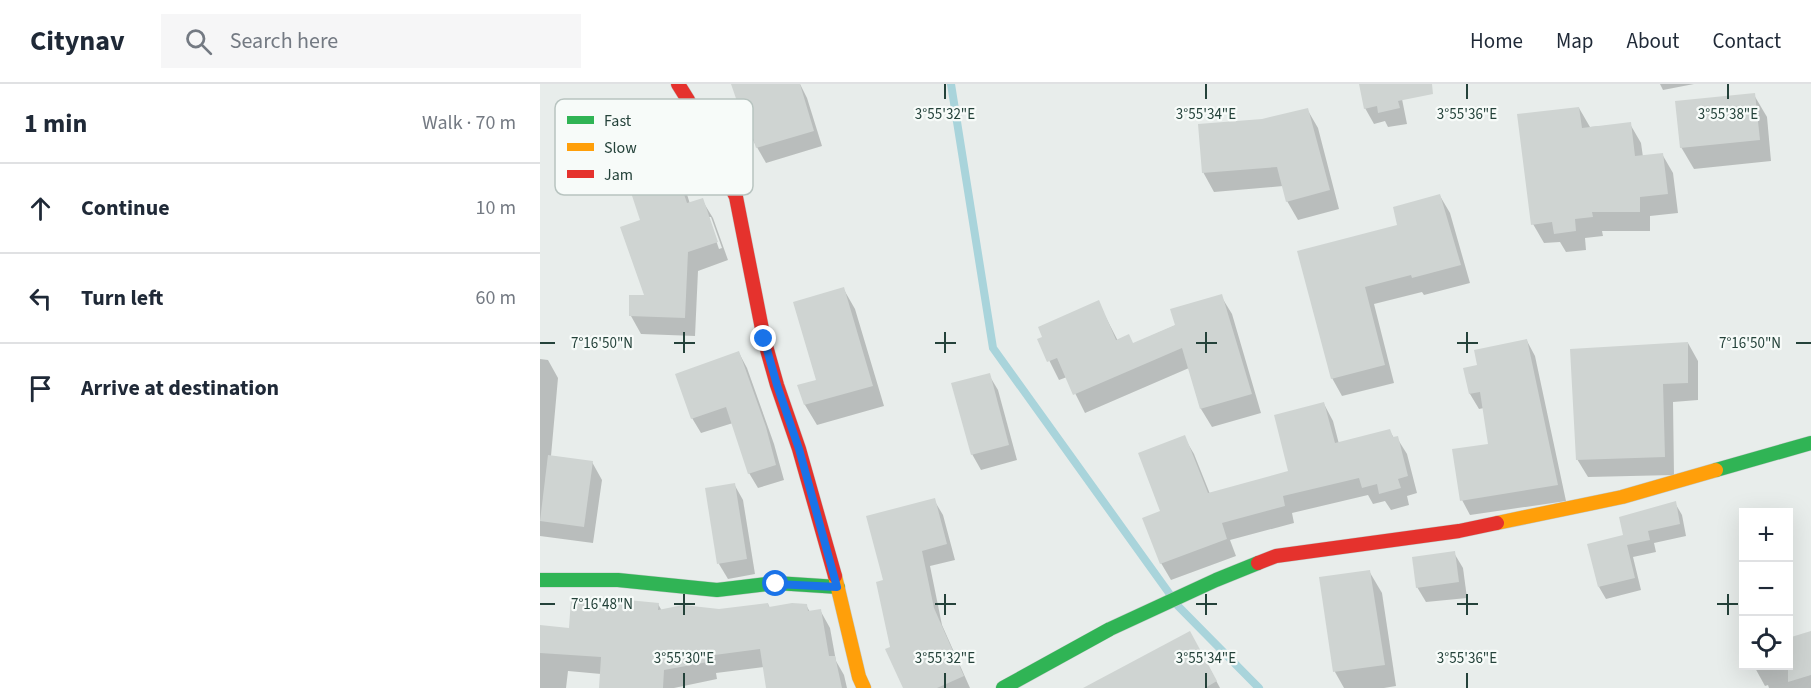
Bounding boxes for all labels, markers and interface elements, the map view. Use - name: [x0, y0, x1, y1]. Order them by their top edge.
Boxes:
- search box: [161, 14, 581, 68]
- text: Citynav: [30, 21, 125, 61]
- icon: search: [182, 25, 215, 58]
- text: Search here: [230, 25, 338, 57]
- text: Home: [1470, 26, 1523, 56]
- text: Map: [1556, 26, 1594, 56]
- text: About: [1627, 26, 1679, 56]
- text: Contact: [1712, 26, 1781, 56]
- legend: [555, 99, 753, 195]
- text: 3°55'32"E: [915, 104, 975, 125]
- text: 3°55'34"E: [1176, 104, 1236, 125]
- text: 3°55'36"E: [1437, 104, 1497, 125]
- text: 3°55'38"E: [1698, 104, 1758, 125]
- text: 1 min: [24, 105, 87, 142]
- text: Walk · 70 m: [422, 109, 516, 137]
- text: Fast: [604, 110, 632, 132]
- text: Slow: [604, 137, 637, 159]
- text: Jam: [604, 164, 633, 186]
- icon: ahead: [24, 192, 57, 225]
- text: Continue: [81, 192, 170, 224]
- text: 10 m: [476, 194, 516, 222]
- icon: left: [24, 282, 57, 315]
- text: Turn left: [81, 282, 163, 314]
- text: 60 m: [476, 284, 516, 312]
- route end: [750, 325, 776, 351]
- text: 7°16'50"N: [571, 333, 633, 354]
- text: 7°16'50"N: [1719, 333, 1781, 354]
- icon: arrive: [24, 372, 57, 405]
- text: Arrive at destination: [81, 372, 279, 404]
- map controls: [1739, 508, 1793, 670]
- button: +: [1739, 508, 1793, 562]
- button: −: [1739, 562, 1793, 616]
- route start: [762, 570, 788, 596]
- text: 7°16'48"N: [571, 594, 633, 615]
- button: locate: [1739, 616, 1793, 670]
- text: 3°55'30"E: [654, 648, 714, 669]
- text: 3°55'32"E: [915, 648, 975, 669]
- text: 3°55'34"E: [1176, 648, 1236, 669]
- text: 3°55'36"E: [1437, 648, 1497, 669]

